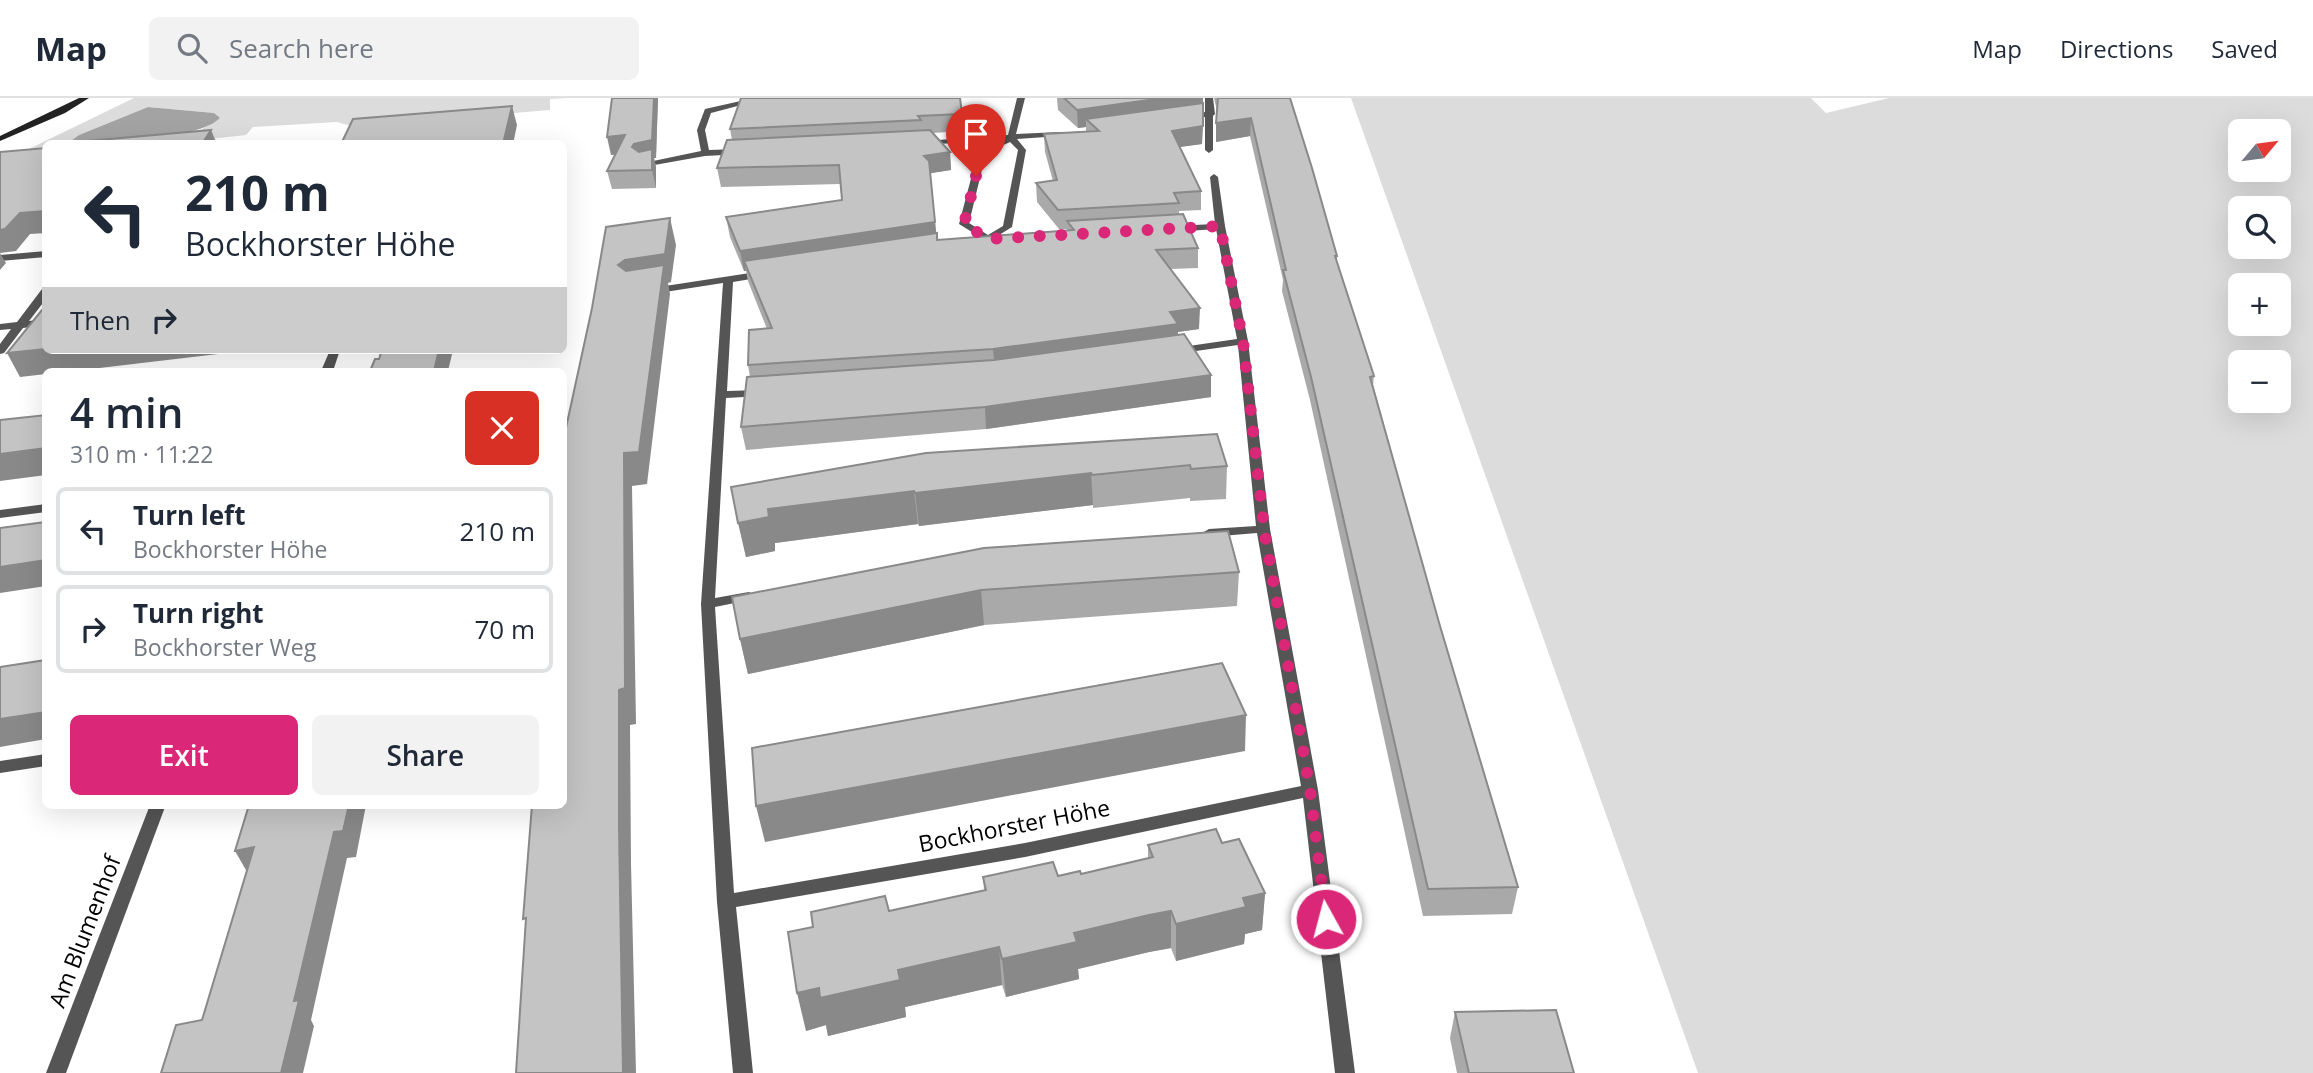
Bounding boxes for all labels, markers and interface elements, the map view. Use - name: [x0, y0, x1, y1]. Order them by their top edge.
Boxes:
- search box: [149, 17, 639, 80]
- text: Map: [35, 26, 107, 71]
- icon: search: [173, 29, 211, 67]
- text: Search here: [229, 30, 374, 66]
- text: Map: [1972, 32, 2022, 65]
- text: Directions: [2060, 32, 2173, 65]
- text: Saved: [2211, 32, 2278, 65]
- pin: [946, 104, 1006, 176]
- icon: arrive: [957, 115, 995, 153]
- north arrow: [2228, 119, 2291, 182]
- map controls: [2228, 119, 2291, 413]
- text: 210 m: [185, 159, 330, 225]
- icon: left: [70, 168, 161, 259]
- button: search: [2228, 196, 2291, 259]
- text: Bockhorster Höhe: [185, 222, 455, 265]
- button: +: [2228, 273, 2291, 336]
- icon: right: [145, 301, 183, 339]
- text: Then: [70, 302, 131, 338]
- button: −: [2228, 350, 2291, 413]
- text: 4 min: [70, 383, 183, 440]
- button: close: [465, 391, 539, 465]
- text: 310 m · 11:22: [70, 438, 213, 470]
- text: Turn left: [133, 497, 245, 533]
- icon: left: [74, 512, 112, 550]
- text: 210 m: [460, 513, 535, 549]
- text: Bockhorster Höhe: [133, 533, 327, 565]
- text: Turn right: [133, 595, 264, 631]
- icon: right: [74, 610, 112, 648]
- text: 70 m: [474, 611, 535, 647]
- text: Bockhorster Weg: [133, 631, 316, 663]
- button: Exit: [70, 715, 298, 795]
- button: Share: [312, 715, 539, 795]
- street label: Bockhorster Höhe: [916, 791, 1112, 859]
- street label: Am Blumenhof: [40, 849, 128, 1012]
- position arrow: [1289, 882, 1363, 956]

